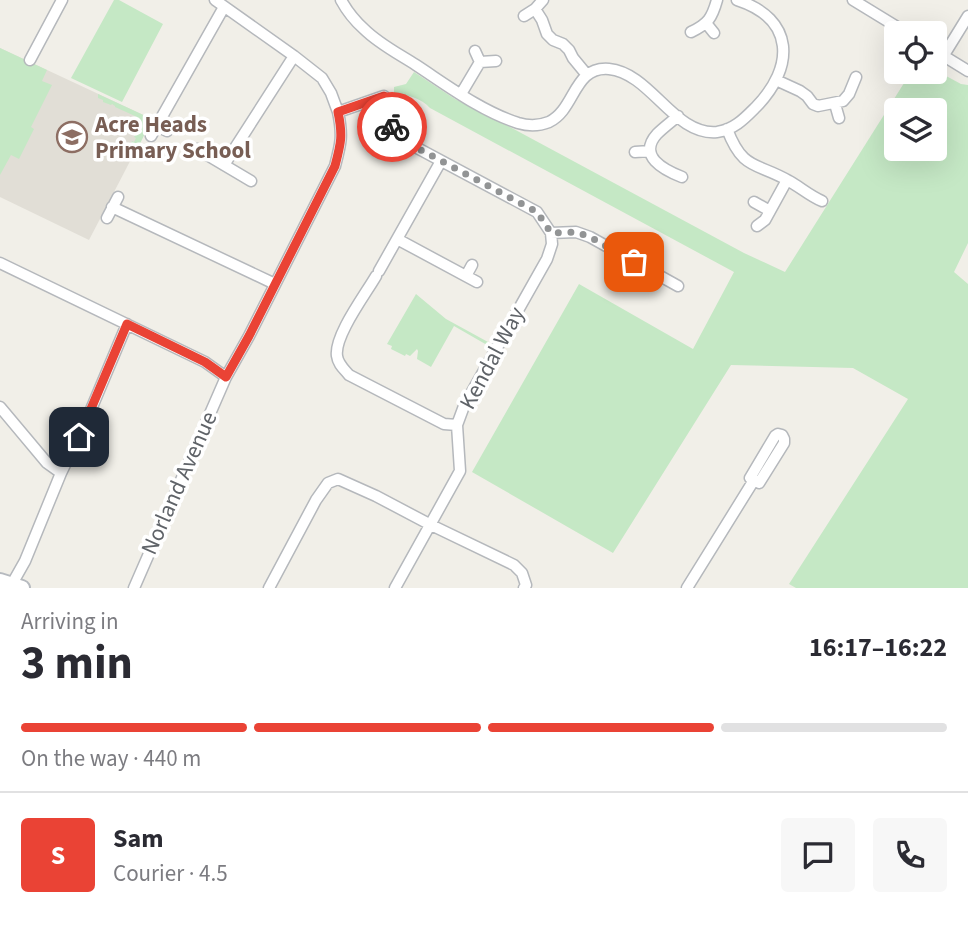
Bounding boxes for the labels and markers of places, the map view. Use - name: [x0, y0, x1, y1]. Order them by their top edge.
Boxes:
- place label: Acre Heads Primary School: [94, 108, 251, 167]
- school or university icon: Acre Heads Primary School: [55, 120, 89, 154]
- pin: [604, 232, 664, 292]
- pin: [49, 407, 109, 467]

